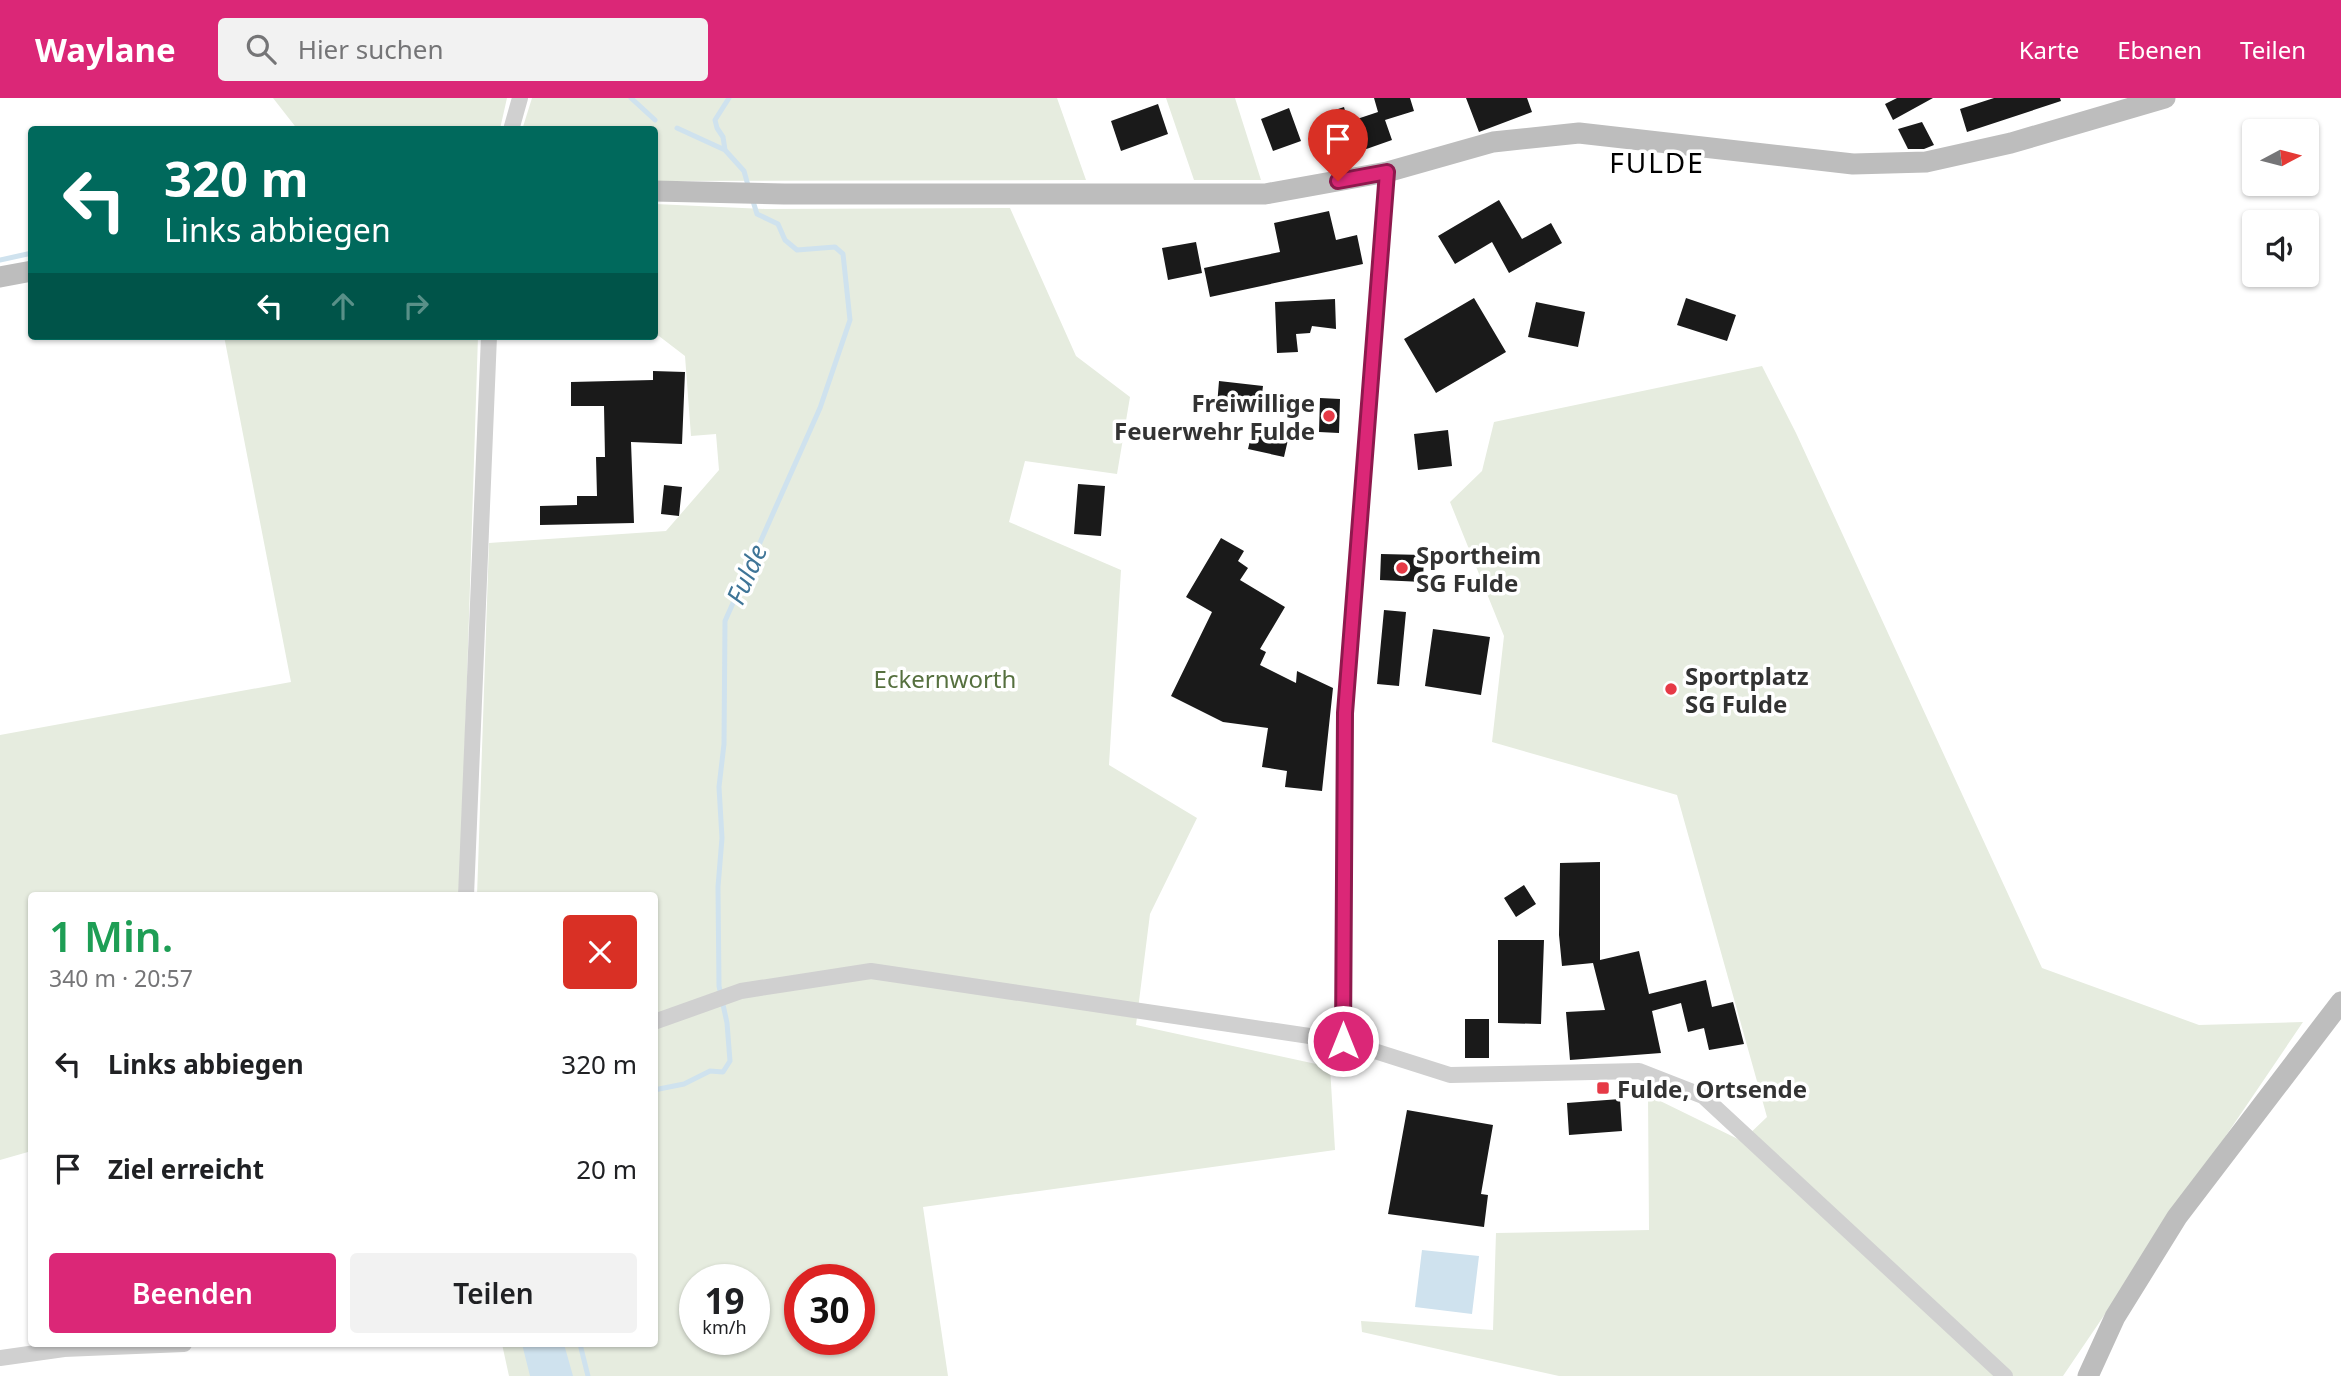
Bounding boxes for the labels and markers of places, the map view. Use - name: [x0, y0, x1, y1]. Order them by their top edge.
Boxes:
- pin: [1308, 109, 1368, 181]
- place label: Freiwillige Feuerwehr Fulde: [1114, 386, 1315, 447]
- marker: Freiwillige Feuerwehr Fulde: [1321, 408, 1337, 424]
- place label: Sportheim SG Fulde: [1416, 538, 1541, 599]
- marker: Sportheim SG Fulde: [1394, 560, 1410, 576]
- place label: Sportplatz SG Fulde: [1685, 659, 1809, 720]
- marker: Sportplatz SG Fulde: [1663, 681, 1679, 697]
- place label: Fulde, Ortsende: [1617, 1072, 1807, 1105]
- marker: Fulde, Ortsende: [1595, 1080, 1611, 1096]

